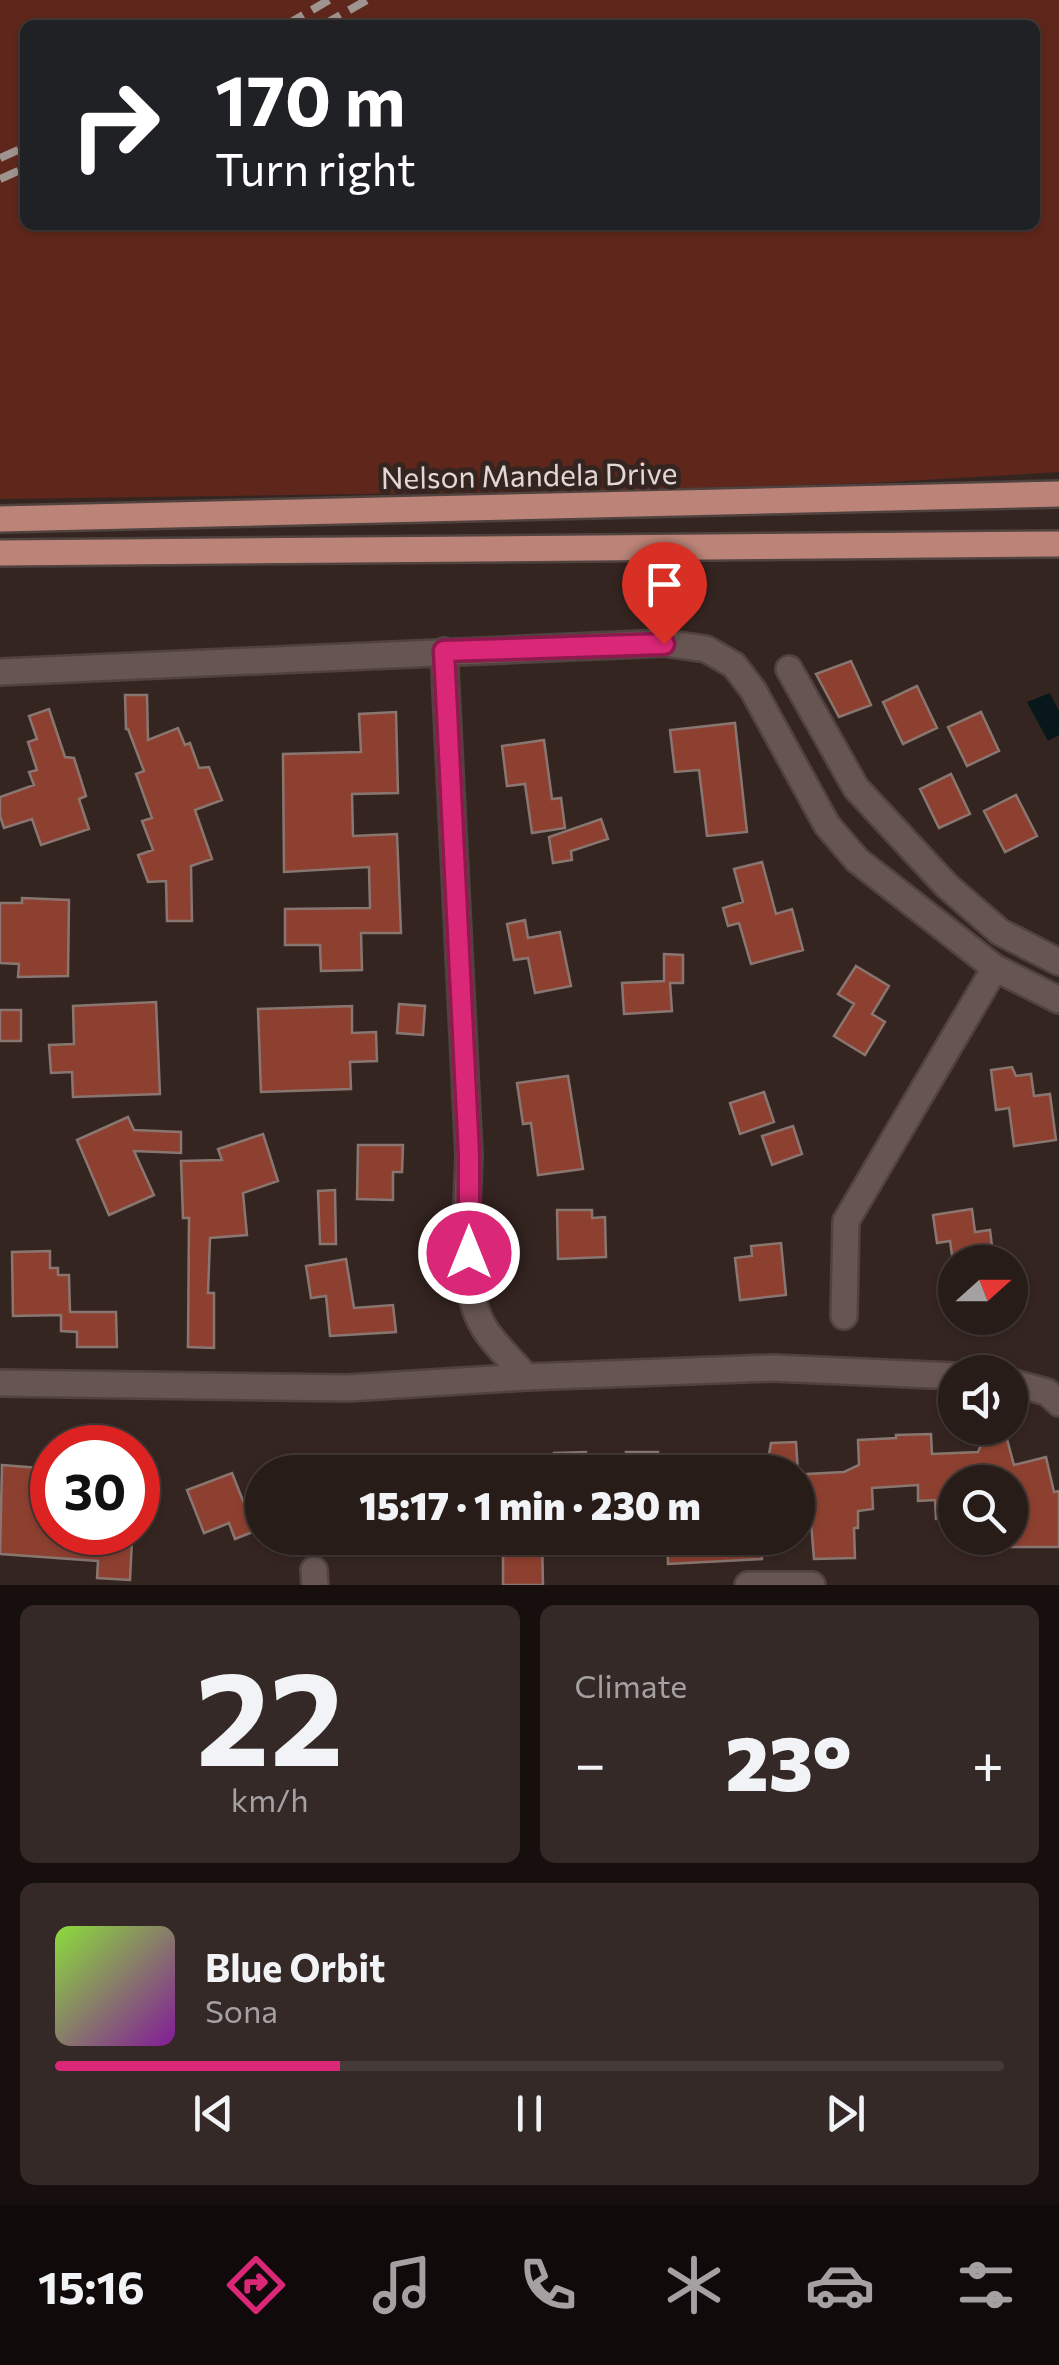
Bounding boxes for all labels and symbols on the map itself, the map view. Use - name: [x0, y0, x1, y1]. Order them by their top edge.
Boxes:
- street label: Nelson Mandela Drive: [380, 453, 678, 495]
- pin: [622, 542, 707, 645]
- position arrow: [417, 1201, 521, 1305]
- north arrow: [938, 1245, 1028, 1335]
- speed limit sign: 30: [30, 1425, 160, 1555]

